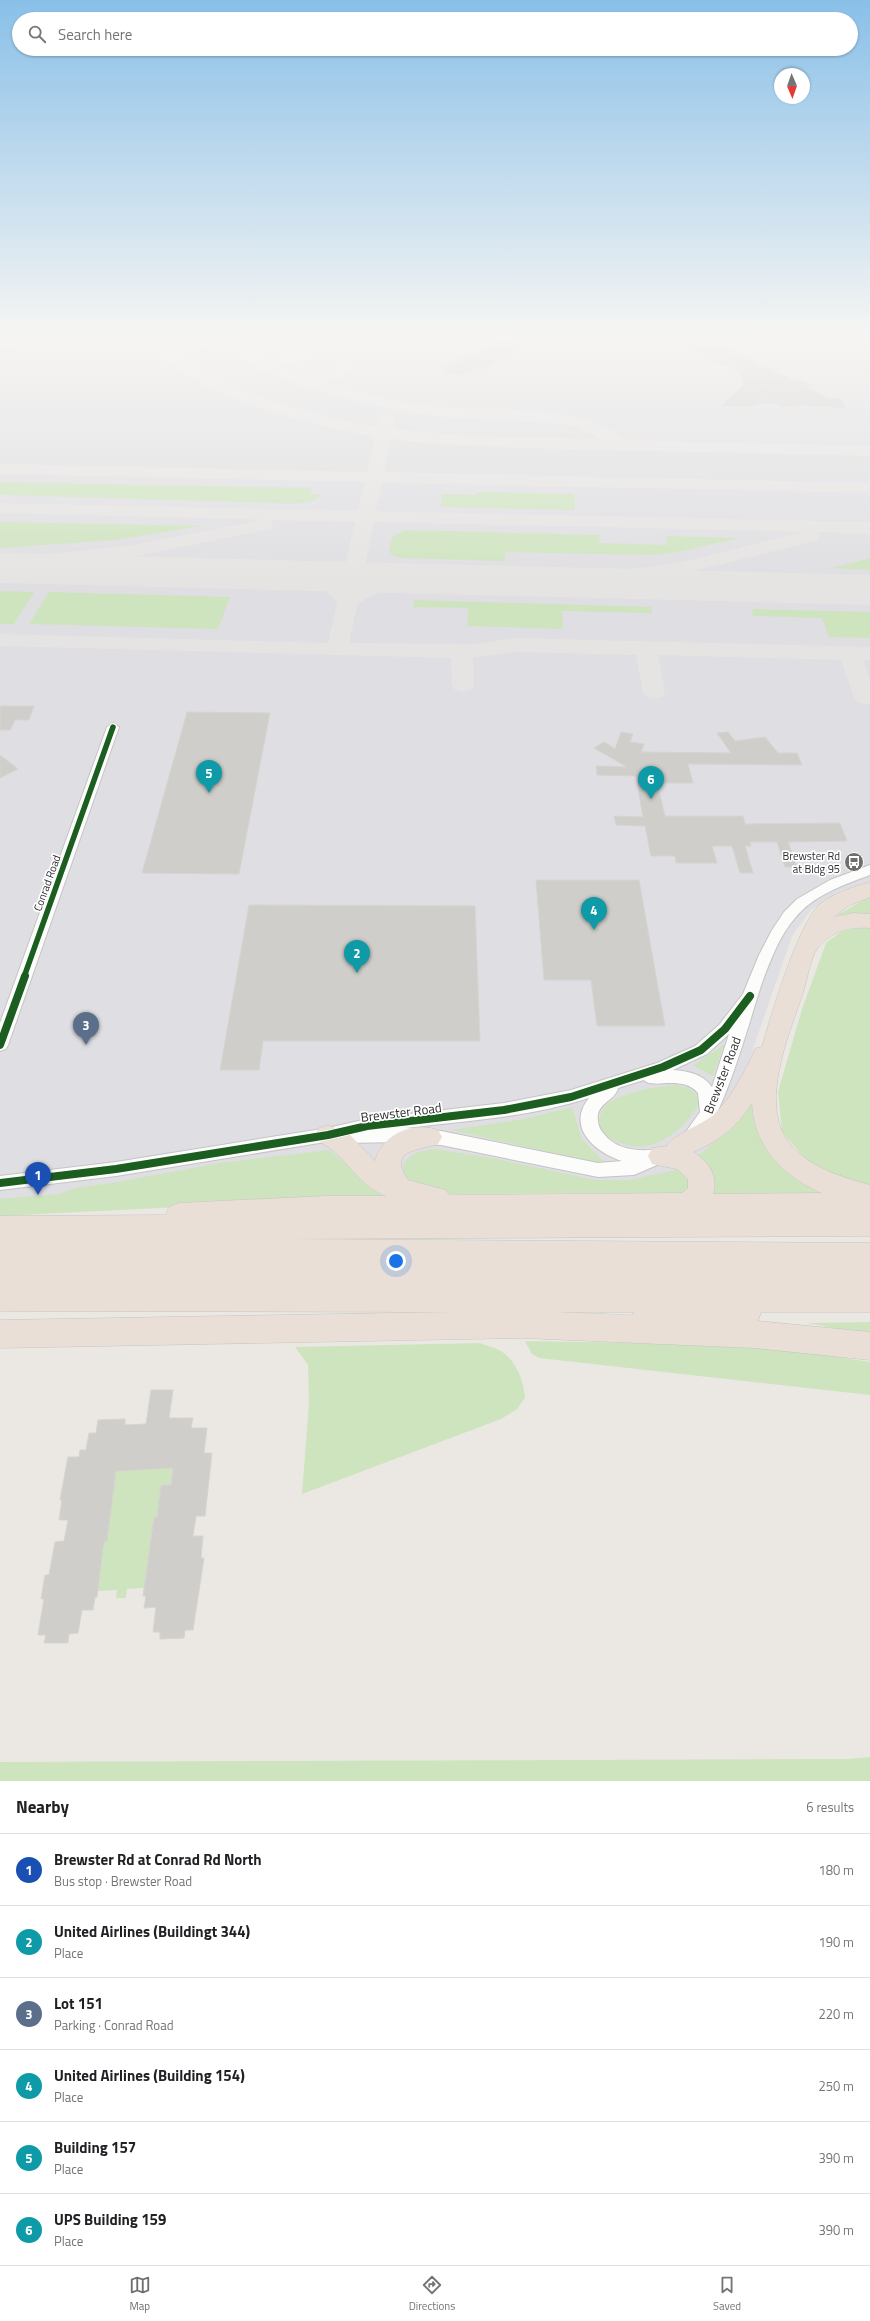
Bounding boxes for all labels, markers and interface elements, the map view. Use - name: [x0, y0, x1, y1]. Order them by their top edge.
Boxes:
- search box: [12, 12, 858, 56]
- icon: search: [26, 23, 48, 45]
- text: Search here: [58, 23, 132, 46]
- north arrow: [774, 68, 810, 104]
- pin: 5: [196, 760, 222, 793]
- pin: 6: [638, 766, 664, 799]
- place label: Brewster Rd at Bldg 95: [782, 848, 840, 877]
- bus stop icon: Brewster Rd at Bldg 95: [843, 851, 865, 873]
- street label: Conrad Road: [29, 852, 65, 913]
- pin: 4: [581, 897, 607, 930]
- pin: 2: [344, 940, 370, 973]
- pin: 3: [73, 1012, 99, 1045]
- street label: Brewster Road: [698, 1033, 746, 1117]
- street label: Brewster Road: [359, 1097, 443, 1127]
- pin: 1: [25, 1162, 51, 1195]
- your location: [386, 1251, 406, 1271]
- text: Nearby: [16, 1794, 69, 1820]
- text: 6 results: [806, 1797, 854, 1817]
- text: Brewster Rd at Conrad Rd North: [54, 1848, 262, 1871]
- text: 1: [25, 1860, 33, 1880]
- text: 180 m: [818, 1860, 854, 1880]
- text: Bus stop · Brewster Road: [54, 1871, 192, 1891]
- text: United Airlines (Buildingt 344): [54, 1920, 250, 1943]
- text: 2: [25, 1932, 33, 1952]
- text: 190 m: [818, 1932, 854, 1952]
- text: Place: [54, 1943, 83, 1963]
- text: Lot 151: [54, 1992, 103, 2015]
- text: 3: [25, 2004, 33, 2024]
- text: 220 m: [818, 2004, 854, 2024]
- text: Parking · Conrad Road: [54, 2015, 174, 2035]
- text: United Airlines (Building 154): [54, 2064, 245, 2087]
- text: 4: [25, 2076, 33, 2096]
- text: 250 m: [818, 2076, 854, 2096]
- text: Place: [54, 2087, 83, 2107]
- text: Building 157: [54, 2136, 136, 2159]
- text: 5: [25, 2148, 33, 2168]
- text: 390 m: [818, 2148, 854, 2168]
- text: Place: [54, 2159, 83, 2179]
- text: UPS Building 159: [54, 2208, 166, 2231]
- text: 6: [25, 2220, 33, 2240]
- text: 390 m: [818, 2220, 854, 2240]
- text: Place: [54, 2231, 83, 2251]
- tab: Map: [129, 2274, 151, 2314]
- tab: Directions: [409, 2274, 455, 2314]
- tab: Saved: [713, 2274, 741, 2314]

